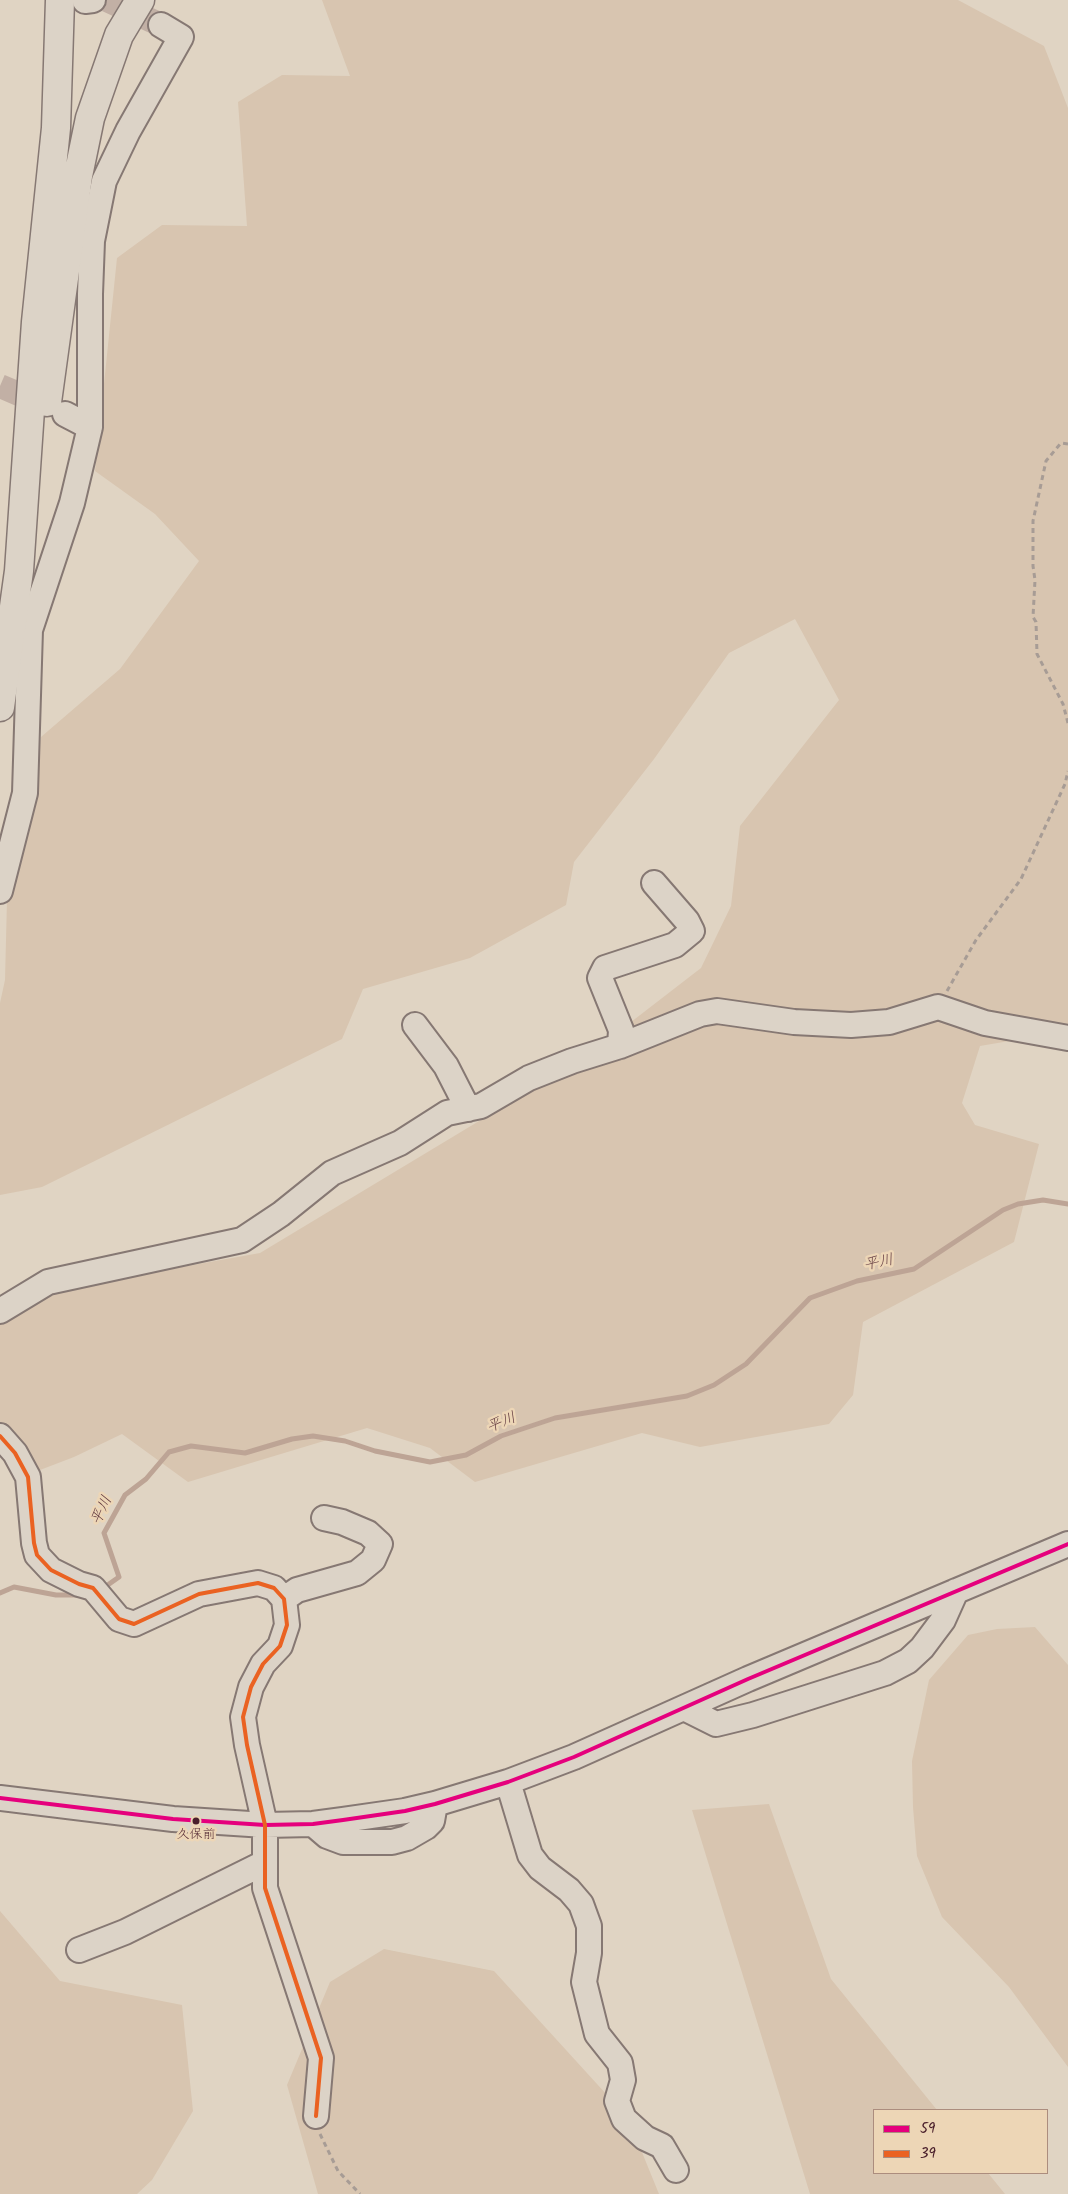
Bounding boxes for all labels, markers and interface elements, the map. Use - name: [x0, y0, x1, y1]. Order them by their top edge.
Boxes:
- water label: 平川: [862, 1252, 896, 1276]
- water label: 平川: [485, 1410, 519, 1438]
- water label: 平川: [89, 1494, 117, 1528]
- marker: 久保前: [191, 1816, 201, 1826]
- place label: 久保前: [177, 1828, 215, 1844]
- legend: [873, 2109, 1048, 2174]
- text: 59: [920, 2117, 935, 2141]
- text: 39: [920, 2142, 936, 2166]

